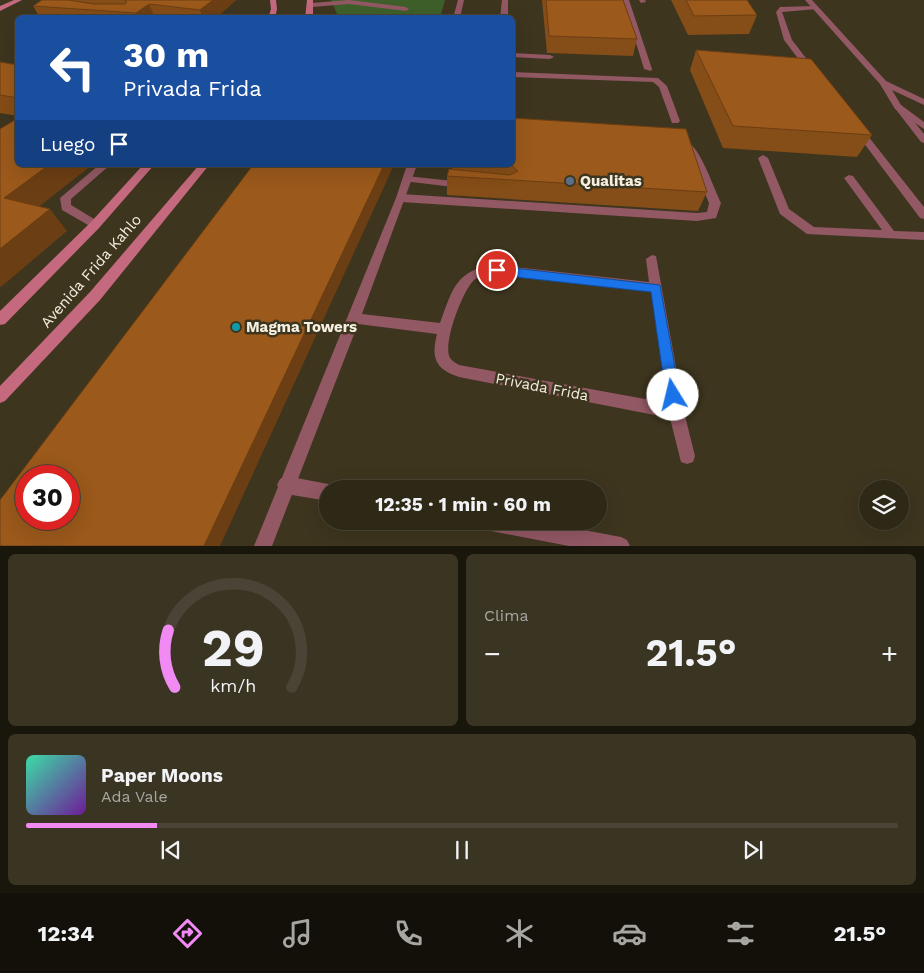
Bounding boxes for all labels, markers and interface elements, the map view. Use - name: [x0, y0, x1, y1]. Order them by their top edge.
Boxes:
- text: 30 m: [123, 34, 209, 76]
- icon: left: [40, 35, 105, 100]
- text: Privada Frida: [123, 76, 262, 101]
- icon: arrive: [105, 130, 133, 158]
- text: Luego: [40, 133, 95, 156]
- place label: Qualitas: [580, 172, 642, 190]
- marker: Qualitas: [564, 175, 576, 187]
- street label: Avenida Frida Kahlo: [37, 211, 145, 331]
- pin: [476, 249, 518, 291]
- icon: arrive: [483, 256, 511, 284]
- place label: Magma Towers: [246, 318, 357, 336]
- marker: Magma Towers: [230, 321, 242, 333]
- position arrow: [646, 368, 698, 420]
- street label: Privada Frida: [494, 369, 591, 405]
- speed limit sign: 30: [15, 465, 80, 530]
- map controls: [859, 480, 909, 530]
- button: layers: [859, 480, 909, 530]
- text: 12:35 · 1 min · 60 m: [375, 493, 551, 516]
- text: Clima: [484, 606, 528, 625]
- text: 29: [201, 618, 265, 679]
- text: 21.5°: [645, 631, 737, 675]
- text: −: [484, 637, 501, 670]
- text: +: [881, 637, 898, 670]
- text: km/h: [210, 675, 256, 696]
- text: Paper Moons: [101, 764, 223, 787]
- text: Ada Vale: [101, 787, 168, 806]
- icon: previous: [157, 836, 185, 864]
- icon: pause: [448, 836, 476, 864]
- icon: next: [739, 836, 767, 864]
- icon: directions: [170, 916, 205, 951]
- icon: music: [280, 916, 315, 951]
- icon: phone: [391, 916, 426, 951]
- icon: climate: [502, 916, 537, 951]
- icon: car: [612, 916, 647, 951]
- icon: filters: [723, 916, 758, 951]
- text: 12:34: [38, 921, 94, 946]
- text: 21.5°: [833, 921, 886, 946]

